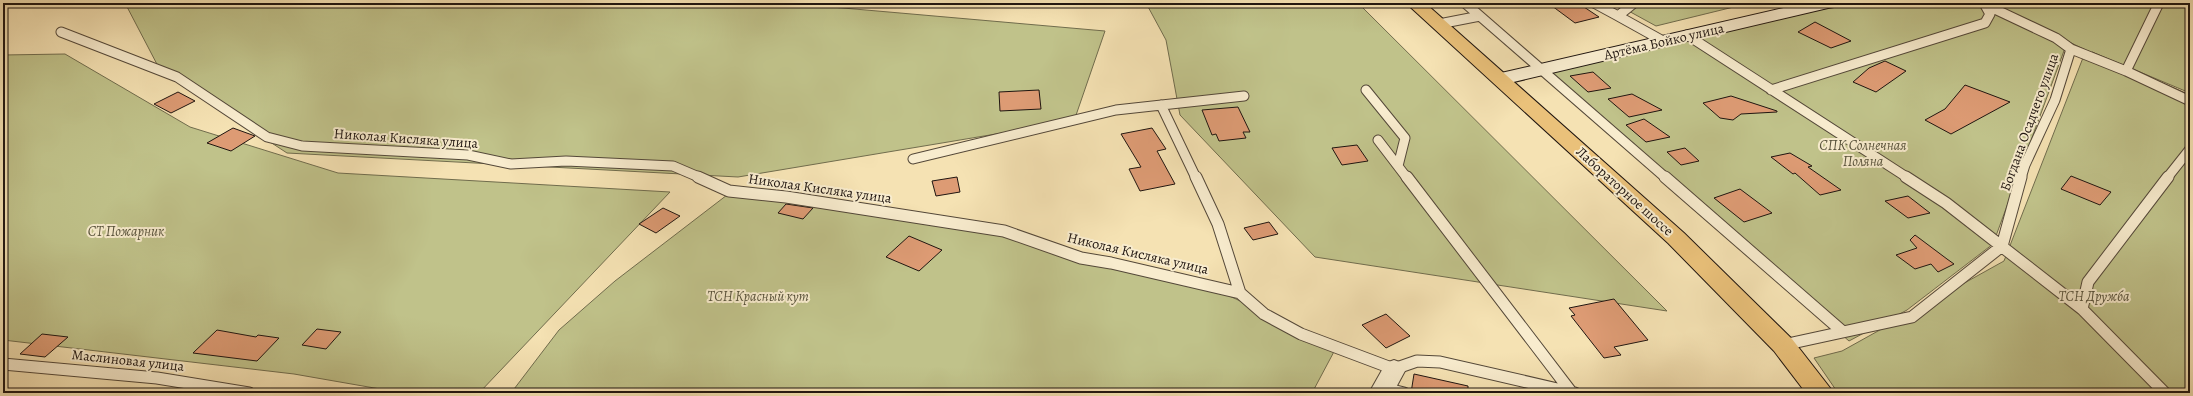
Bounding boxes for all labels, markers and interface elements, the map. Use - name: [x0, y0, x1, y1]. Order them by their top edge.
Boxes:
- street label: Артёма Бойко улица: [1601, 18, 1727, 65]
- street label: Богдана Осадчего улица: [1996, 50, 2063, 194]
- street label: Николая Кисляка улица: [333, 124, 479, 153]
- park label: СПК Солнечная Поляна: [1819, 136, 1907, 171]
- street label: Лабораторное шоссе: [1572, 142, 1678, 240]
- street label: Николая Кисляка улица: [747, 169, 893, 208]
- park label: СТ Пожарник: [88, 222, 164, 241]
- street label: Николая Кисляка улица: [1065, 228, 1211, 279]
- park label: ТСН Красный кут: [707, 287, 809, 306]
- park label: ТСН Дружба: [2058, 287, 2130, 306]
- street label: Маслиновая улица: [71, 345, 186, 376]

